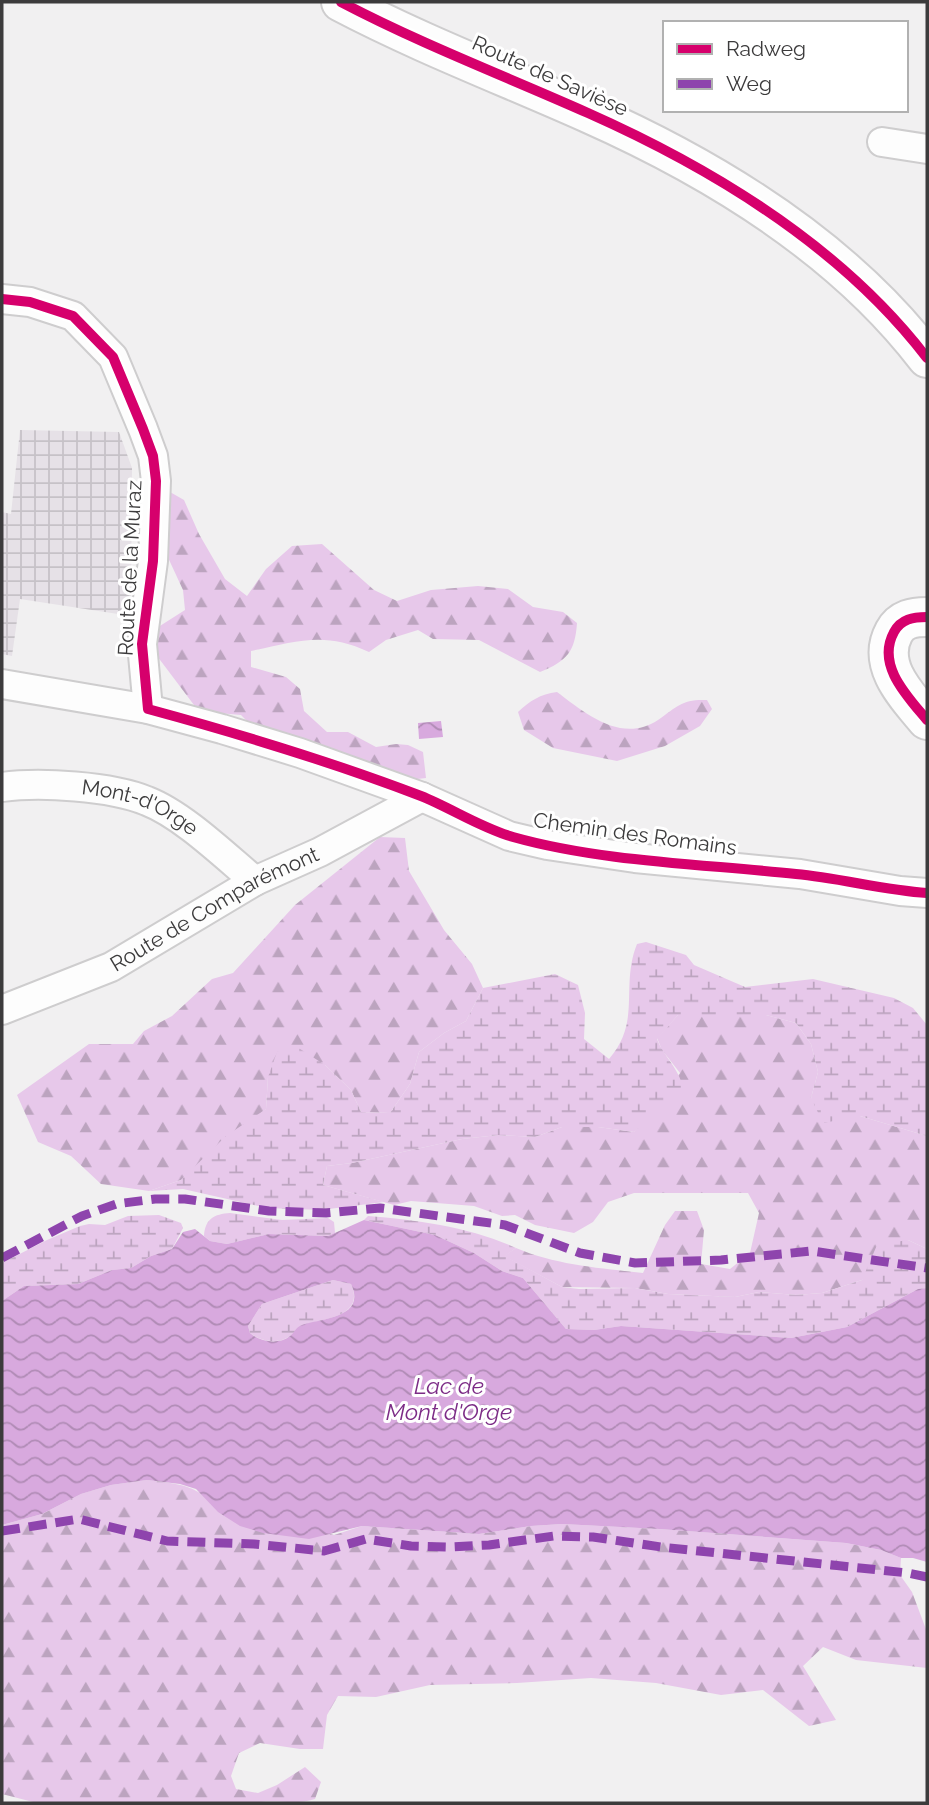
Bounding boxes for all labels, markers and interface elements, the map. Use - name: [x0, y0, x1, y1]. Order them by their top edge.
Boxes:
- legend: [663, 21, 908, 112]
- street label: Route de Savièse: [468, 30, 632, 121]
- text: Radweg: [726, 36, 806, 61]
- text: Weg: [726, 71, 772, 96]
- street label: Route de la Muraz: [112, 479, 147, 657]
- street label: Mont-d'Orge: [80, 774, 203, 840]
- street label: Chemin des Romains: [532, 807, 738, 860]
- street label: Route de Comparémont: [106, 841, 322, 977]
- water label: Lac de Mont d'Orge: [386, 1372, 512, 1425]

